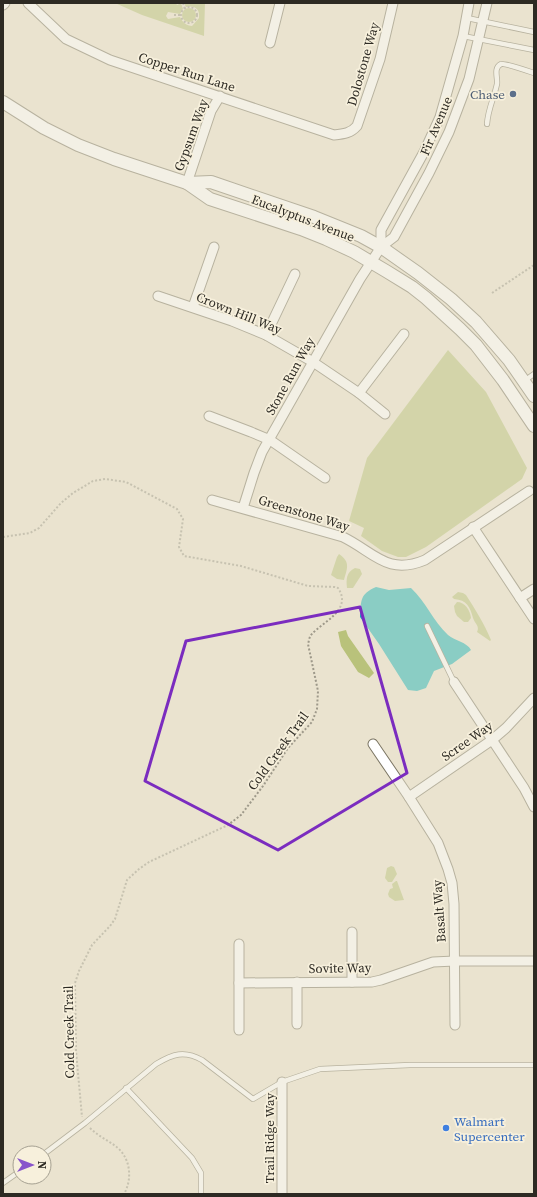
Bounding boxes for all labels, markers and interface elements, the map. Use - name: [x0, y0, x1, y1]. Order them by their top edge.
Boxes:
- street label: Dolostone Way: [343, 20, 383, 108]
- street label: Copper Run Lane: [136, 48, 238, 96]
- place label: Chase: [470, 86, 505, 103]
- marker: Chase: [508, 89, 518, 99]
- street label: Fir Avenue: [416, 94, 456, 158]
- street label: Gypsum Way: [170, 96, 212, 173]
- street label: Eucalyptus Avenue: [249, 191, 357, 246]
- street label: Crown Hill Way: [194, 288, 285, 338]
- street label: Stone Run Way: [262, 334, 319, 418]
- street label: Greenstone Way: [256, 491, 352, 535]
- street label: Cold Creek Trail: [244, 708, 312, 794]
- street label: Scree Way: [438, 717, 496, 765]
- street label: Basalt Way: [428, 879, 450, 943]
- street label: Sovite Way: [309, 959, 372, 977]
- street label: Cold Creek Trail: [60, 985, 78, 1079]
- street label: Trail Ridge Way: [261, 1092, 278, 1183]
- place label: Walmart Supercenter: [454, 1113, 525, 1145]
- marker: Walmart Supercenter: [441, 1123, 451, 1133]
- north arrow: [12, 1145, 52, 1185]
- text: N: [34, 1161, 49, 1169]

